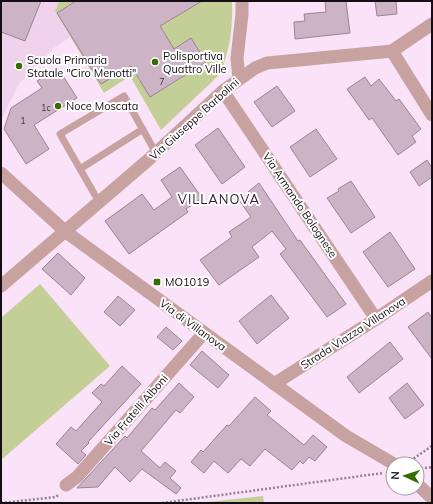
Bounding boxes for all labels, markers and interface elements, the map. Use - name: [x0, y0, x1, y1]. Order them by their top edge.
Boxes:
- place label: Polisportiva Quattro Ville: [163, 49, 227, 76]
- place label: Scuola Primaria Statale "Ciro Menotti": [27, 53, 136, 80]
- marker: Polisportiva Quattro Ville: [150, 57, 160, 67]
- marker: Scuola Primaria Statale "Ciro Menotti": [14, 61, 24, 71]
- street label: Via Giuseppe Barbolini: [146, 75, 242, 163]
- house number: 7: [159, 76, 165, 87]
- place label: Noce Moscata: [66, 99, 138, 113]
- marker: Noce Moscata: [53, 101, 63, 111]
- house number: 1c: [41, 102, 51, 113]
- house number: 1: [20, 115, 26, 126]
- street label: Via Armando Bolognese: [260, 150, 340, 260]
- district label: VILLANOVA: [178, 191, 260, 207]
- place label: MO1019: [165, 275, 209, 289]
- marker: MO1019: [152, 277, 162, 287]
- street label: Strada Viazza Villanova: [298, 294, 408, 372]
- street label: Via di Villanova: [157, 296, 229, 354]
- street label: Via Fratelli Alboni: [101, 372, 171, 448]
- north arrow: [385, 456, 425, 496]
- text: N: [388, 471, 402, 480]

